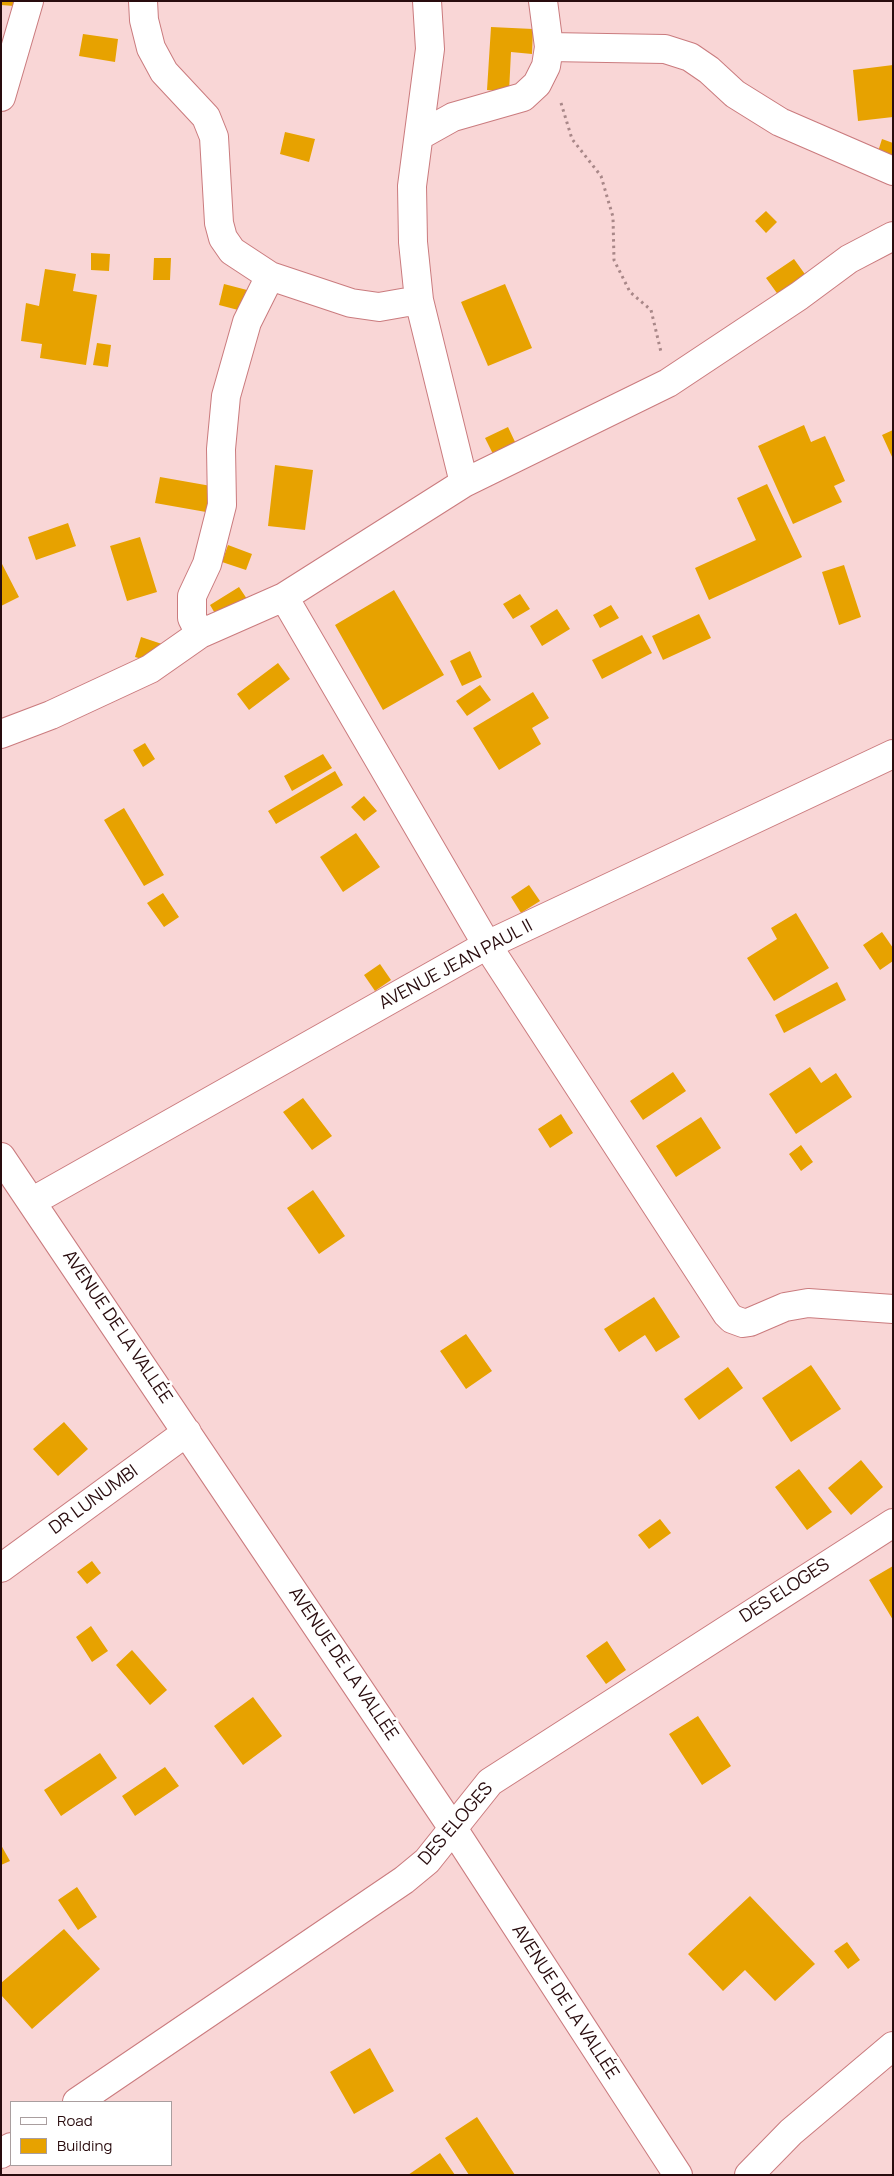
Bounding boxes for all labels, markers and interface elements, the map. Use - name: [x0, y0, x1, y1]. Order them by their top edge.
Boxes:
- street label: AVENUE JEAN PAUL II: [376, 915, 536, 1015]
- street label: AVENUE DE LA VALLÉE: [58, 1246, 176, 1408]
- street label: DR LUNUMBI: [46, 1461, 142, 1539]
- street label: DES ELOGES: [736, 1554, 834, 1628]
- street label: AVENUE DE LA VALLÉE: [284, 1583, 402, 1745]
- street label: DES ELOGES: [414, 1778, 498, 1870]
- street label: AVENUE DE LA VALLÉE: [507, 1921, 623, 2083]
- legend: [10, 2101, 172, 2166]
- text: Road: [57, 2110, 93, 2131]
- text: Building: [57, 2135, 112, 2156]

